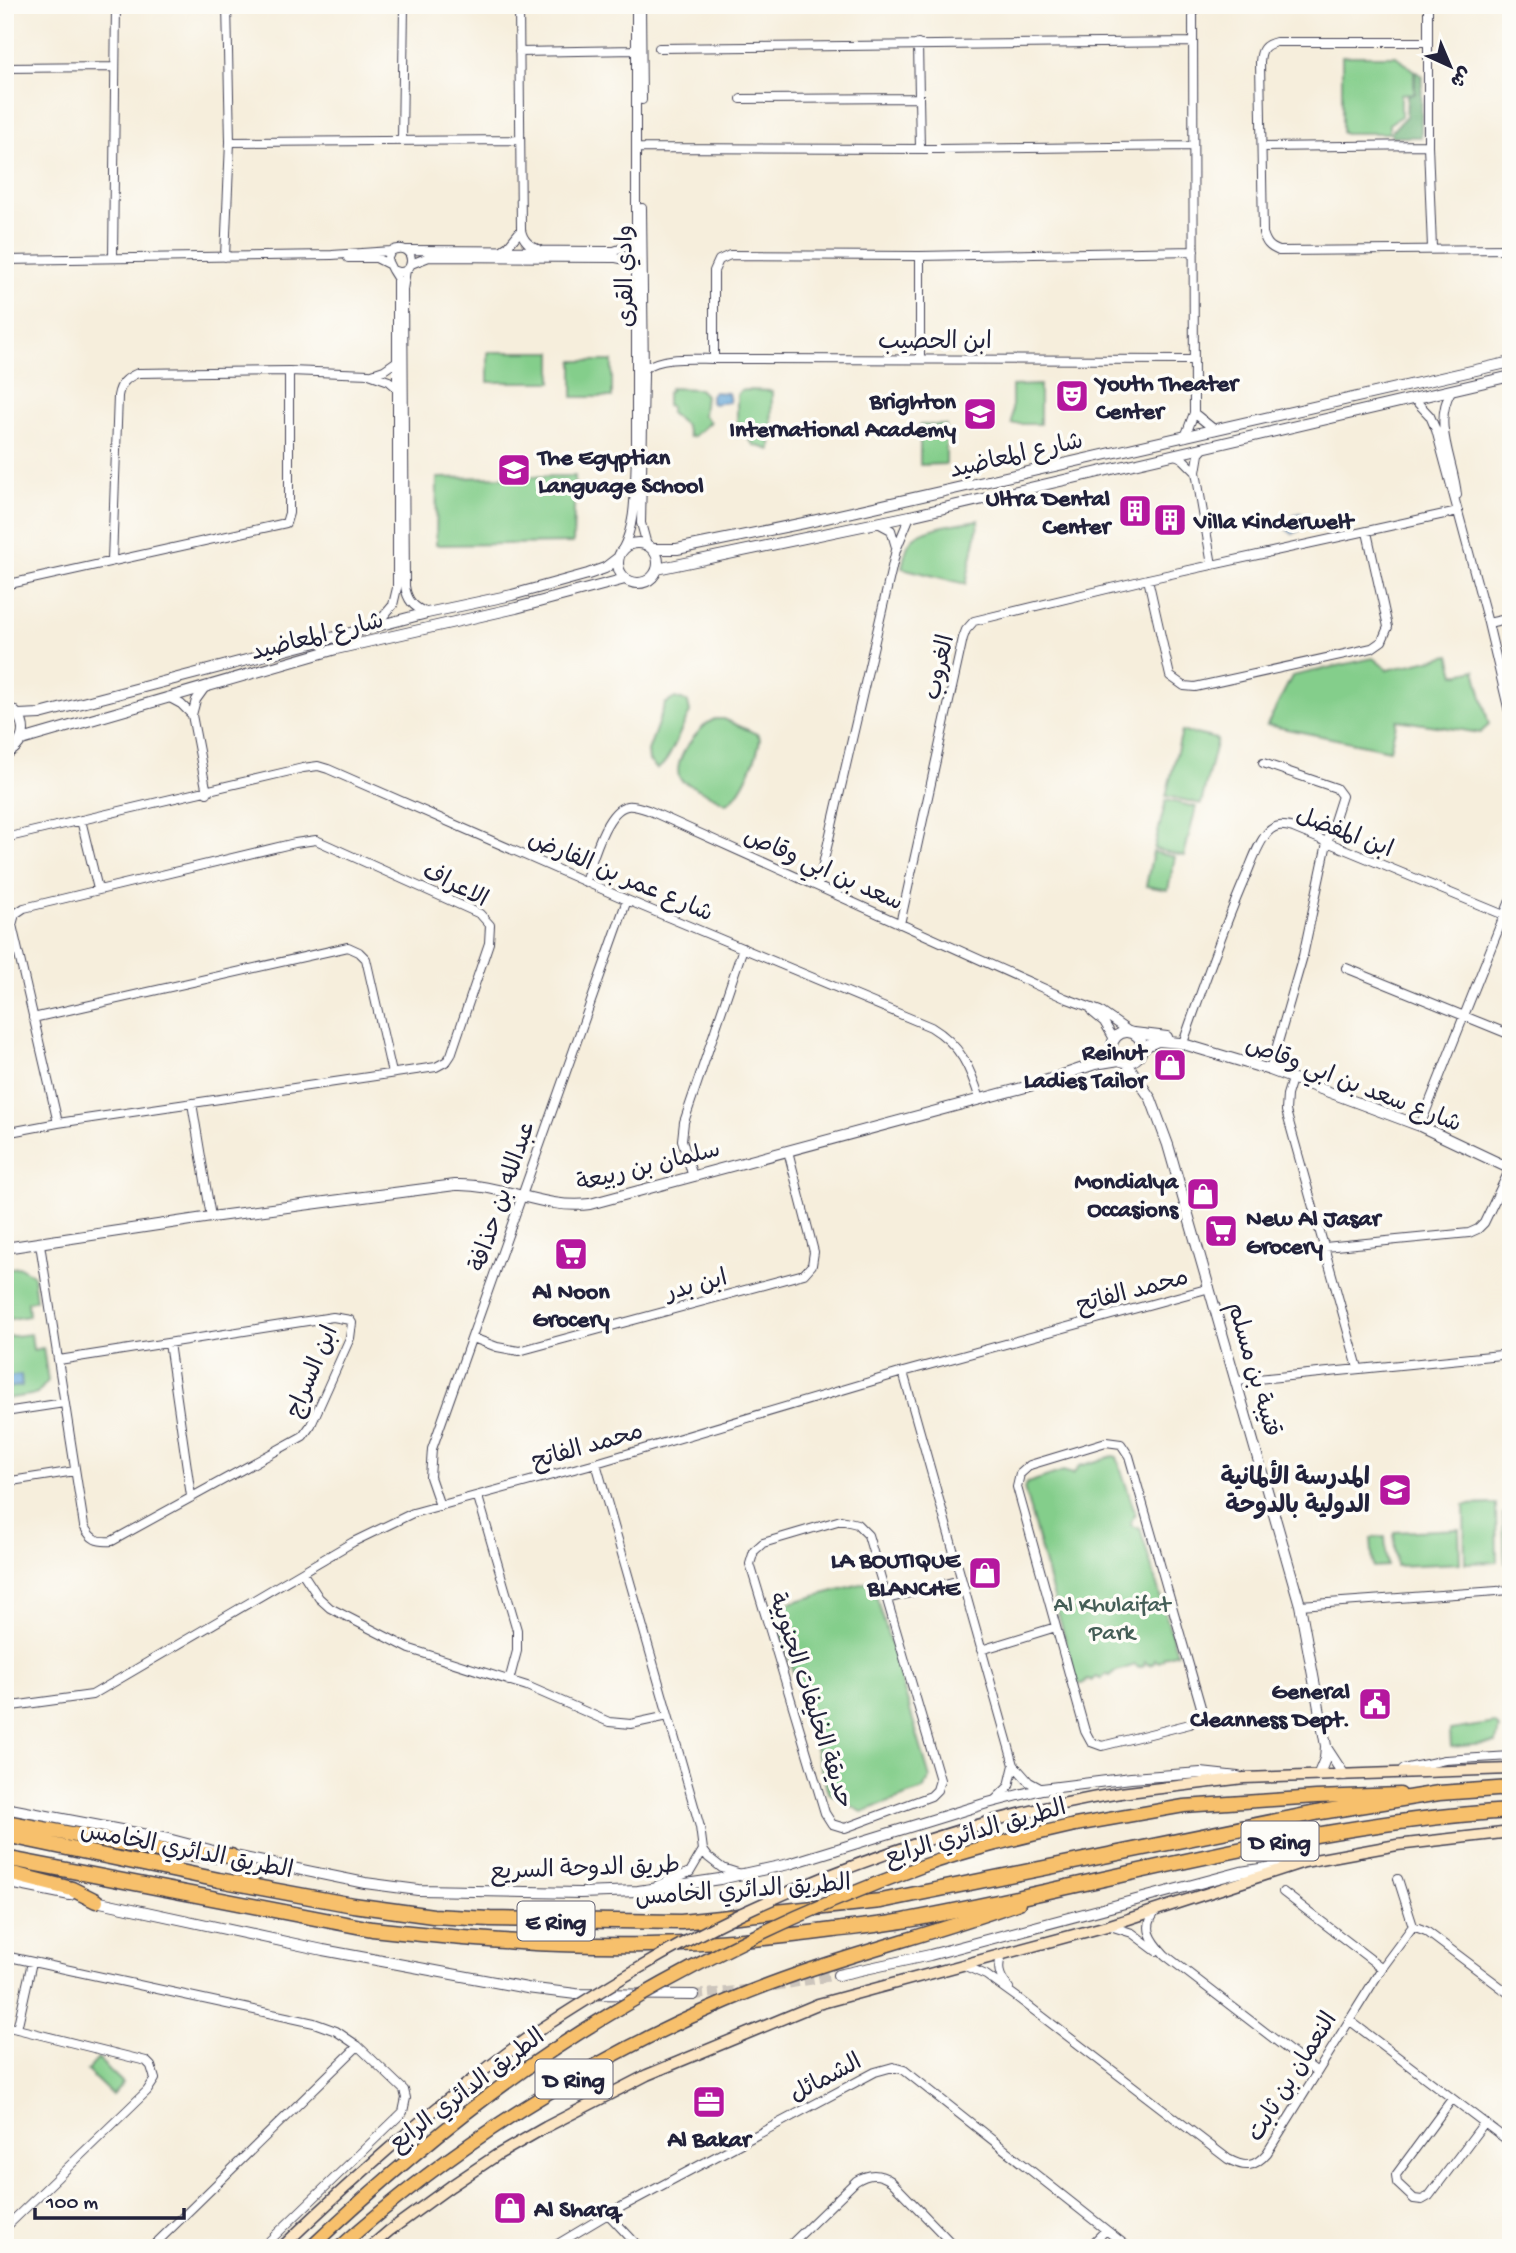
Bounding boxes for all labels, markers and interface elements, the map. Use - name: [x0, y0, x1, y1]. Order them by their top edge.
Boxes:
- north arrow: [1414, 32, 1484, 102]
- text: ش: [1444, 60, 1475, 91]
- street label: وادي القرى: [612, 224, 643, 327]
- street label: ابن الحصيب: [878, 329, 992, 358]
- place label: Youth Theater Center: [1093, 371, 1240, 428]
- theatre icon: Youth Theater Center: [1053, 377, 1091, 415]
- place label: Brighton International Academy: [729, 389, 957, 446]
- school or university icon: Brighton International Academy: [961, 395, 999, 433]
- street label: شارع المعاضيد: [947, 428, 1086, 487]
- place label: The Egyptian Language School: [536, 445, 704, 502]
- school or university icon: The Egyptian Language School: [495, 451, 533, 489]
- place label: Ultra Dental Center: [986, 486, 1112, 543]
- building icon: Ultra Dental Center: [1116, 492, 1154, 530]
- building icon: Villa Kinderwelt: [1151, 501, 1189, 539]
- place label: Villa Kinderwelt: [1193, 509, 1355, 538]
- street label: شارع المعاضيد: [248, 608, 387, 669]
- street label: الغروب: [920, 632, 963, 703]
- street label: ابن المفضل: [1291, 802, 1397, 866]
- street label: سعد بن ابي وقاص: [737, 823, 907, 922]
- street label: شارع عمر بن الفارض: [523, 826, 716, 930]
- street label: الاعراف: [417, 858, 492, 916]
- street label: شارع سعد بن ابي وقاص: [1240, 1032, 1465, 1144]
- place label: Reihut Ladies Tailor: [1024, 1040, 1148, 1097]
- shop icon: Reihut Ladies Tailor: [1151, 1046, 1189, 1084]
- street label: عبدالله بن حذافة: [465, 1118, 544, 1276]
- street label: سلمان بن ربيعة: [574, 1137, 724, 1200]
- place label: Mondialya Occasions: [1074, 1169, 1180, 1226]
- shop icon: Mondialya Occasions: [1184, 1175, 1222, 1213]
- place label: New Al Jasar Grocery: [1246, 1206, 1383, 1263]
- supermarket icon: New Al Jasar Grocery: [1202, 1212, 1240, 1250]
- supermarket icon: Al Noon Grocery: [552, 1235, 590, 1273]
- street label: ابن بدر: [661, 1265, 731, 1310]
- street label: محمد الفاتح: [1074, 1265, 1192, 1322]
- place label: Al Noon Grocery: [531, 1279, 610, 1336]
- street label: قتيبة بن مسلم: [1219, 1299, 1285, 1441]
- street label: ابن السراج: [282, 1322, 347, 1423]
- street label: محمد الفاتح: [529, 1419, 647, 1478]
- place label: المدرسة الألمانية الدولية بالدوحة: [1220, 1459, 1370, 1522]
- school or university icon: المدرسة الألمانية الدولية بالدوحة: [1376, 1471, 1414, 1509]
- place label: LA BOUTIQUE BLANCHE: [831, 1548, 962, 1605]
- shop icon: LA BOUTIQUE BLANCHE: [966, 1554, 1004, 1592]
- street label: حديقة الخليفات الجنوبية: [760, 1589, 857, 1813]
- park label: Al Khulaifat Park: [1054, 1592, 1173, 1649]
- place label: General Cleanness Dept.: [1190, 1679, 1350, 1736]
- public building icon: General Cleanness Dept.: [1356, 1685, 1394, 1723]
- street label: الطريق الدائري الرابع: [882, 1795, 1070, 1874]
- street label: الطريق الدائري الخامس: [77, 1818, 295, 1887]
- road number: D Ring: [1242, 1822, 1318, 1860]
- street label: طريق الدوحة السريع: [490, 1853, 681, 1888]
- street label: الطريق الدائري الخامس: [634, 1870, 852, 1914]
- road number: E Ring: [518, 1902, 594, 1940]
- street label: النعمان بن ثابت: [1243, 2008, 1345, 2148]
- street label: الطريق الدائري الرابع: [384, 2024, 552, 2160]
- street label: الشمائل: [786, 2049, 868, 2111]
- road number: D Ring: [536, 2060, 612, 2098]
- office icon: Al Bakar: [690, 2083, 728, 2121]
- place label: Al Bakar: [666, 2127, 753, 2156]
- scale bar: [35, 2176, 184, 2220]
- shop icon: Al Sharq: [491, 2189, 529, 2227]
- text: 100 m: [45, 2192, 98, 2217]
- place label: Al Sharq: [533, 2197, 623, 2226]

